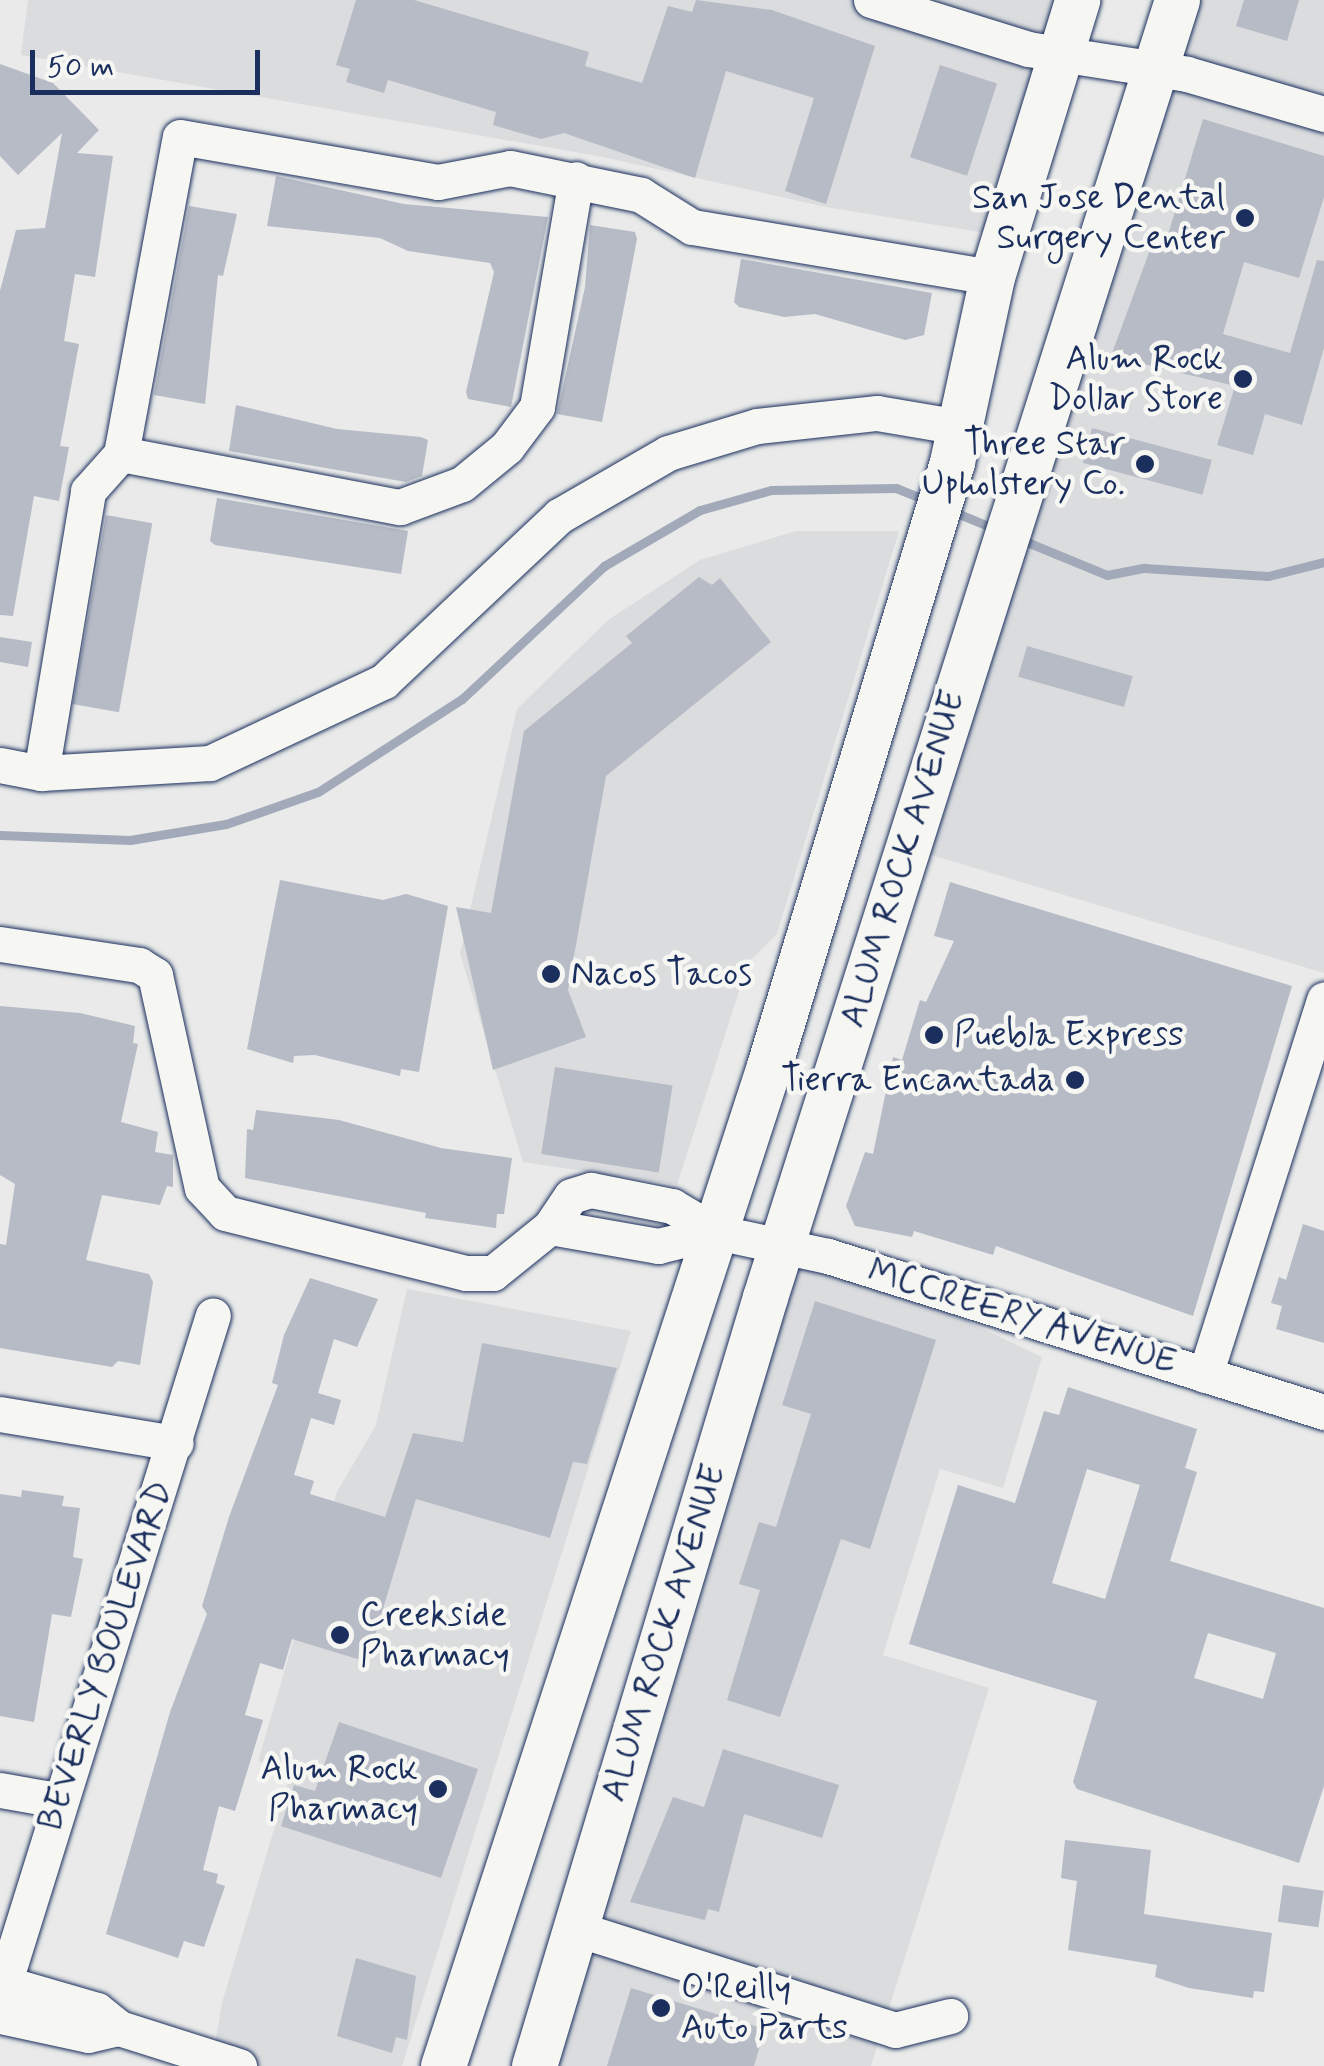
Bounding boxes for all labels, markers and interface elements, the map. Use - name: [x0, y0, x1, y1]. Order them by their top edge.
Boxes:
- scale bar: [35, 30, 265, 92]
- text: 50 m: [47, 48, 114, 87]
- place label: San Jose Dental Surgery Center: [984, 177, 1225, 259]
- marker: San Jose Dental Surgery Center: [1234, 207, 1256, 229]
- place label: Alum Rock Dollar Store: [1049, 338, 1223, 420]
- marker: Alum Rock Dollar Store: [1232, 368, 1254, 390]
- place label: Three Star Upholstery Co.: [918, 423, 1125, 505]
- marker: Three Star Upholstery Co.: [1134, 453, 1156, 475]
- street label: ALUM ROCK AVENUE: [833, 691, 973, 1027]
- place label: Nacos Tacos: [571, 953, 743, 995]
- marker: Nacos Tacos: [540, 963, 562, 985]
- place label: Puebla Express: [954, 1014, 1184, 1056]
- marker: Puebla Express: [923, 1024, 945, 1046]
- place label: Tierra Encantada: [781, 1059, 1055, 1101]
- marker: Tierra Encantada: [1064, 1069, 1086, 1091]
- street label: MCCREERY AVENUE: [861, 1250, 1183, 1384]
- street label: ALUM ROCK AVENUE: [594, 1465, 734, 1801]
- street label: BEVERLY BOULEVARD: [30, 1478, 182, 1834]
- place label: Creekside Pharmacy: [360, 1594, 510, 1676]
- marker: Creekside Pharmacy: [329, 1624, 351, 1646]
- place label: Alum Rock Pharmacy: [262, 1748, 418, 1830]
- marker: Alum Rock Pharmacy: [427, 1778, 449, 1800]
- place label: O'Reilly Auto Parts: [681, 1967, 841, 2049]
- marker: O'Reilly Auto Parts: [650, 1997, 672, 2019]

